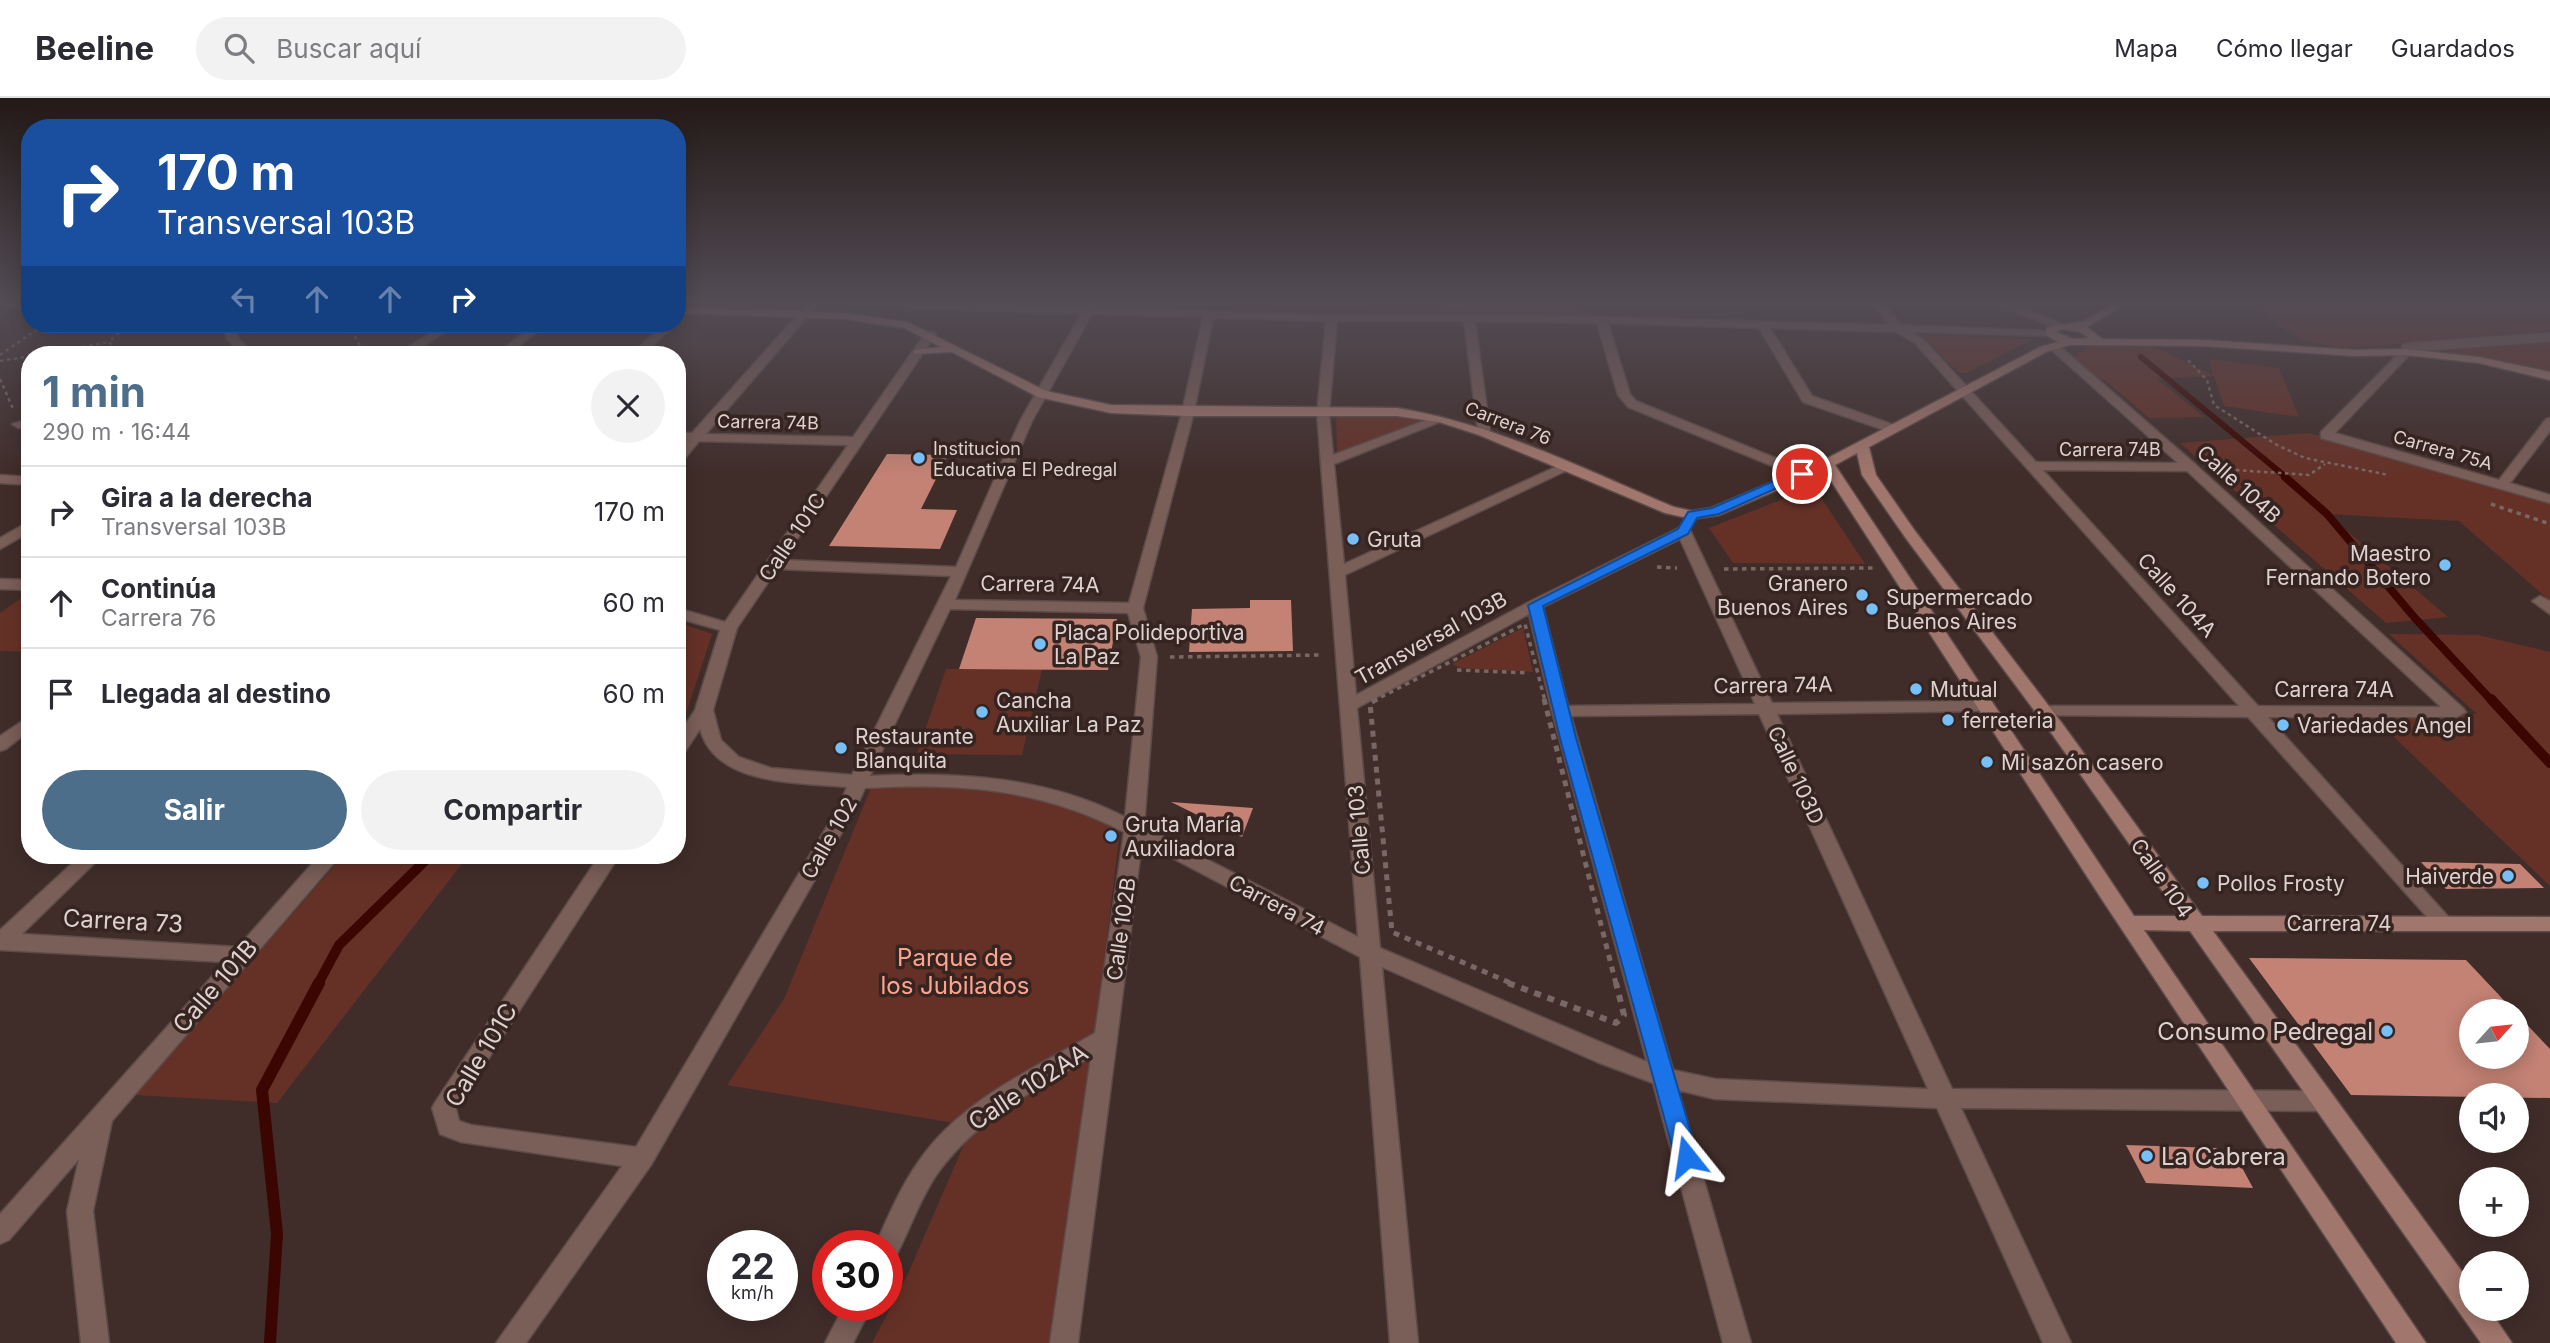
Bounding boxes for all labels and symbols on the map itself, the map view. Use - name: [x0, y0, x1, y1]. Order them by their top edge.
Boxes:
- street label: Carrera 76: [1462, 397, 1554, 449]
- street label: Carrera 74B: [717, 411, 819, 433]
- street label: Carrera 75A: [2391, 426, 2495, 474]
- place label: Institucion Educativa El Pedregal: [933, 438, 1117, 480]
- street label: Carrera 74B: [2059, 439, 2161, 460]
- street label: Calle 104B: [2192, 440, 2286, 528]
- pin: [1772, 444, 1832, 504]
- marker: Institucion Educativa El Pedregal: [911, 450, 927, 466]
- street label: Calle 101C: [753, 488, 831, 586]
- place label: Gruta: [1367, 527, 1422, 552]
- marker: Gruta: [1345, 531, 1361, 547]
- place label: Maestro Fernando Botero: [2266, 541, 2431, 590]
- street label: Calle 104A: [2132, 548, 2222, 642]
- marker: Maestro Fernando Botero: [2437, 557, 2453, 573]
- street label: Carrera 74A: [980, 570, 1100, 598]
- place label: Granero Buenos Aires: [1717, 571, 1848, 620]
- place label: Supermercado Buenos Aires: [1886, 585, 2033, 634]
- street label: Transversal 103B: [1351, 586, 1511, 690]
- marker: Granero Buenos Aires: [1854, 587, 1870, 603]
- marker: Supermercado Buenos Aires: [1864, 601, 1880, 617]
- place label: Placa Polideportiva La Paz: [1054, 620, 1245, 669]
- marker: Placa Polideportiva La Paz: [1032, 636, 1048, 652]
- street label: Carrera 74A: [1713, 671, 1833, 699]
- place label: Mutual: [1930, 677, 1998, 702]
- street label: Carrera 74A: [2274, 677, 2394, 702]
- marker: Mutual: [1908, 681, 1924, 697]
- place label: Cancha Auxiliar La Paz: [996, 688, 1142, 737]
- marker: Cancha Auxiliar La Paz: [974, 704, 990, 720]
- place label: ferreteria: [1962, 708, 2053, 733]
- marker: ferreteria: [1940, 712, 1956, 728]
- place label: Variedades Angel: [2297, 713, 2472, 738]
- marker: Variedades Angel: [2275, 717, 2291, 733]
- street label: Calle 103D: [1762, 722, 1830, 828]
- place label: Restaurante Blanquita: [855, 724, 974, 773]
- marker: Restaurante Blanquita: [833, 740, 849, 756]
- place label: Mi sazón casero: [2001, 750, 2164, 775]
- marker: Mi sazón casero: [1979, 754, 1995, 770]
- street label: Calle 103: [1343, 784, 1375, 876]
- street label: Calle 102: [796, 793, 862, 883]
- place label: Gruta María Auxiliadora: [1125, 812, 1242, 861]
- marker: Gruta María Auxiliadora: [1103, 828, 1119, 844]
- street label: Calle 104: [2126, 834, 2198, 922]
- place label: Haiverde: [2405, 864, 2494, 889]
- marker: Haiverde: [2500, 868, 2516, 884]
- street label: Carrera 74: [1225, 869, 1329, 941]
- place label: Pollos Frosty: [2217, 871, 2345, 896]
- marker: Pollos Frosty: [2195, 875, 2211, 891]
- street label: Calle 102B: [1101, 876, 1141, 982]
- street label: Carrera 73: [62, 903, 184, 939]
- street label: Carrera 74: [2287, 911, 2392, 936]
- street label: Calle 101B: [167, 934, 263, 1038]
- park label: Parque de los Jubilados: [880, 943, 1030, 1000]
- street label: Calle 101C: [439, 998, 523, 1112]
- north arrow: [2459, 999, 2529, 1069]
- place label: Consumo Pedregal: [2157, 1017, 2373, 1046]
- marker: Consumo Pedregal: [2379, 1023, 2395, 1039]
- street label: Calle 102AA: [963, 1038, 1093, 1136]
- position arrow: [1650, 1120, 1724, 1194]
- place label: La Cabrera: [2161, 1142, 2286, 1171]
- marker: La Cabrera: [2139, 1148, 2155, 1164]
- speed limit sign: 30: [812, 1230, 903, 1321]

